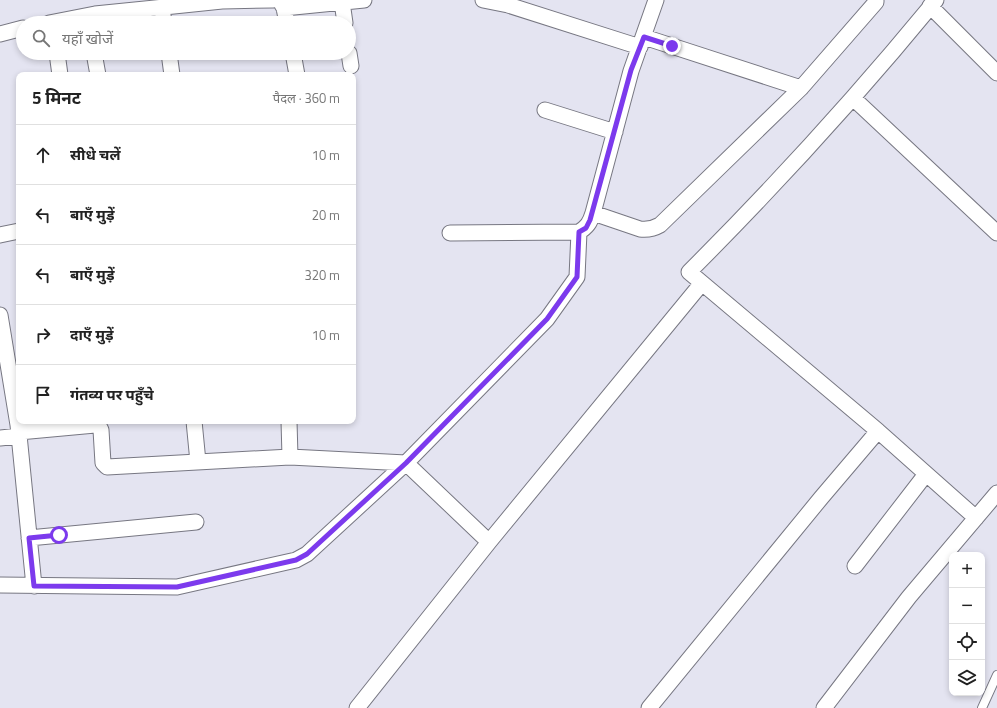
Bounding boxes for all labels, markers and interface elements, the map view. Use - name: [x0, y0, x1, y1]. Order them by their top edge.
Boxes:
- search box: [16, 16, 356, 60]
- icon: search: [30, 27, 52, 49]
- text: यहाँ खोजें: [62, 27, 113, 50]
- route end: [663, 37, 681, 55]
- text: 5 मिनट: [32, 85, 81, 111]
- text: पैदल · 360 m: [273, 88, 340, 108]
- text: सीधे चलें: [70, 143, 121, 166]
- icon: ahead: [32, 144, 54, 166]
- text: 10 m: [312, 145, 340, 165]
- text: बाएँ मुड़ें: [70, 203, 114, 226]
- icon: left: [32, 204, 54, 226]
- text: 20 m: [312, 205, 340, 225]
- text: बाएँ मुड़ें: [70, 263, 114, 286]
- icon: left: [32, 264, 54, 286]
- text: 320 m: [304, 265, 340, 285]
- text: दाएँ मुड़ें: [70, 323, 114, 346]
- icon: right: [32, 324, 54, 346]
- text: 10 m: [312, 325, 340, 345]
- text: गंतव्य पर पहुँचे: [70, 383, 154, 406]
- icon: arrive: [32, 384, 54, 406]
- route start: [50, 526, 68, 544]
- map controls: [949, 552, 985, 696]
- button: +: [949, 552, 985, 588]
- button: −: [949, 588, 985, 624]
- button: locate: [949, 624, 985, 660]
- button: layers: [949, 660, 985, 696]

